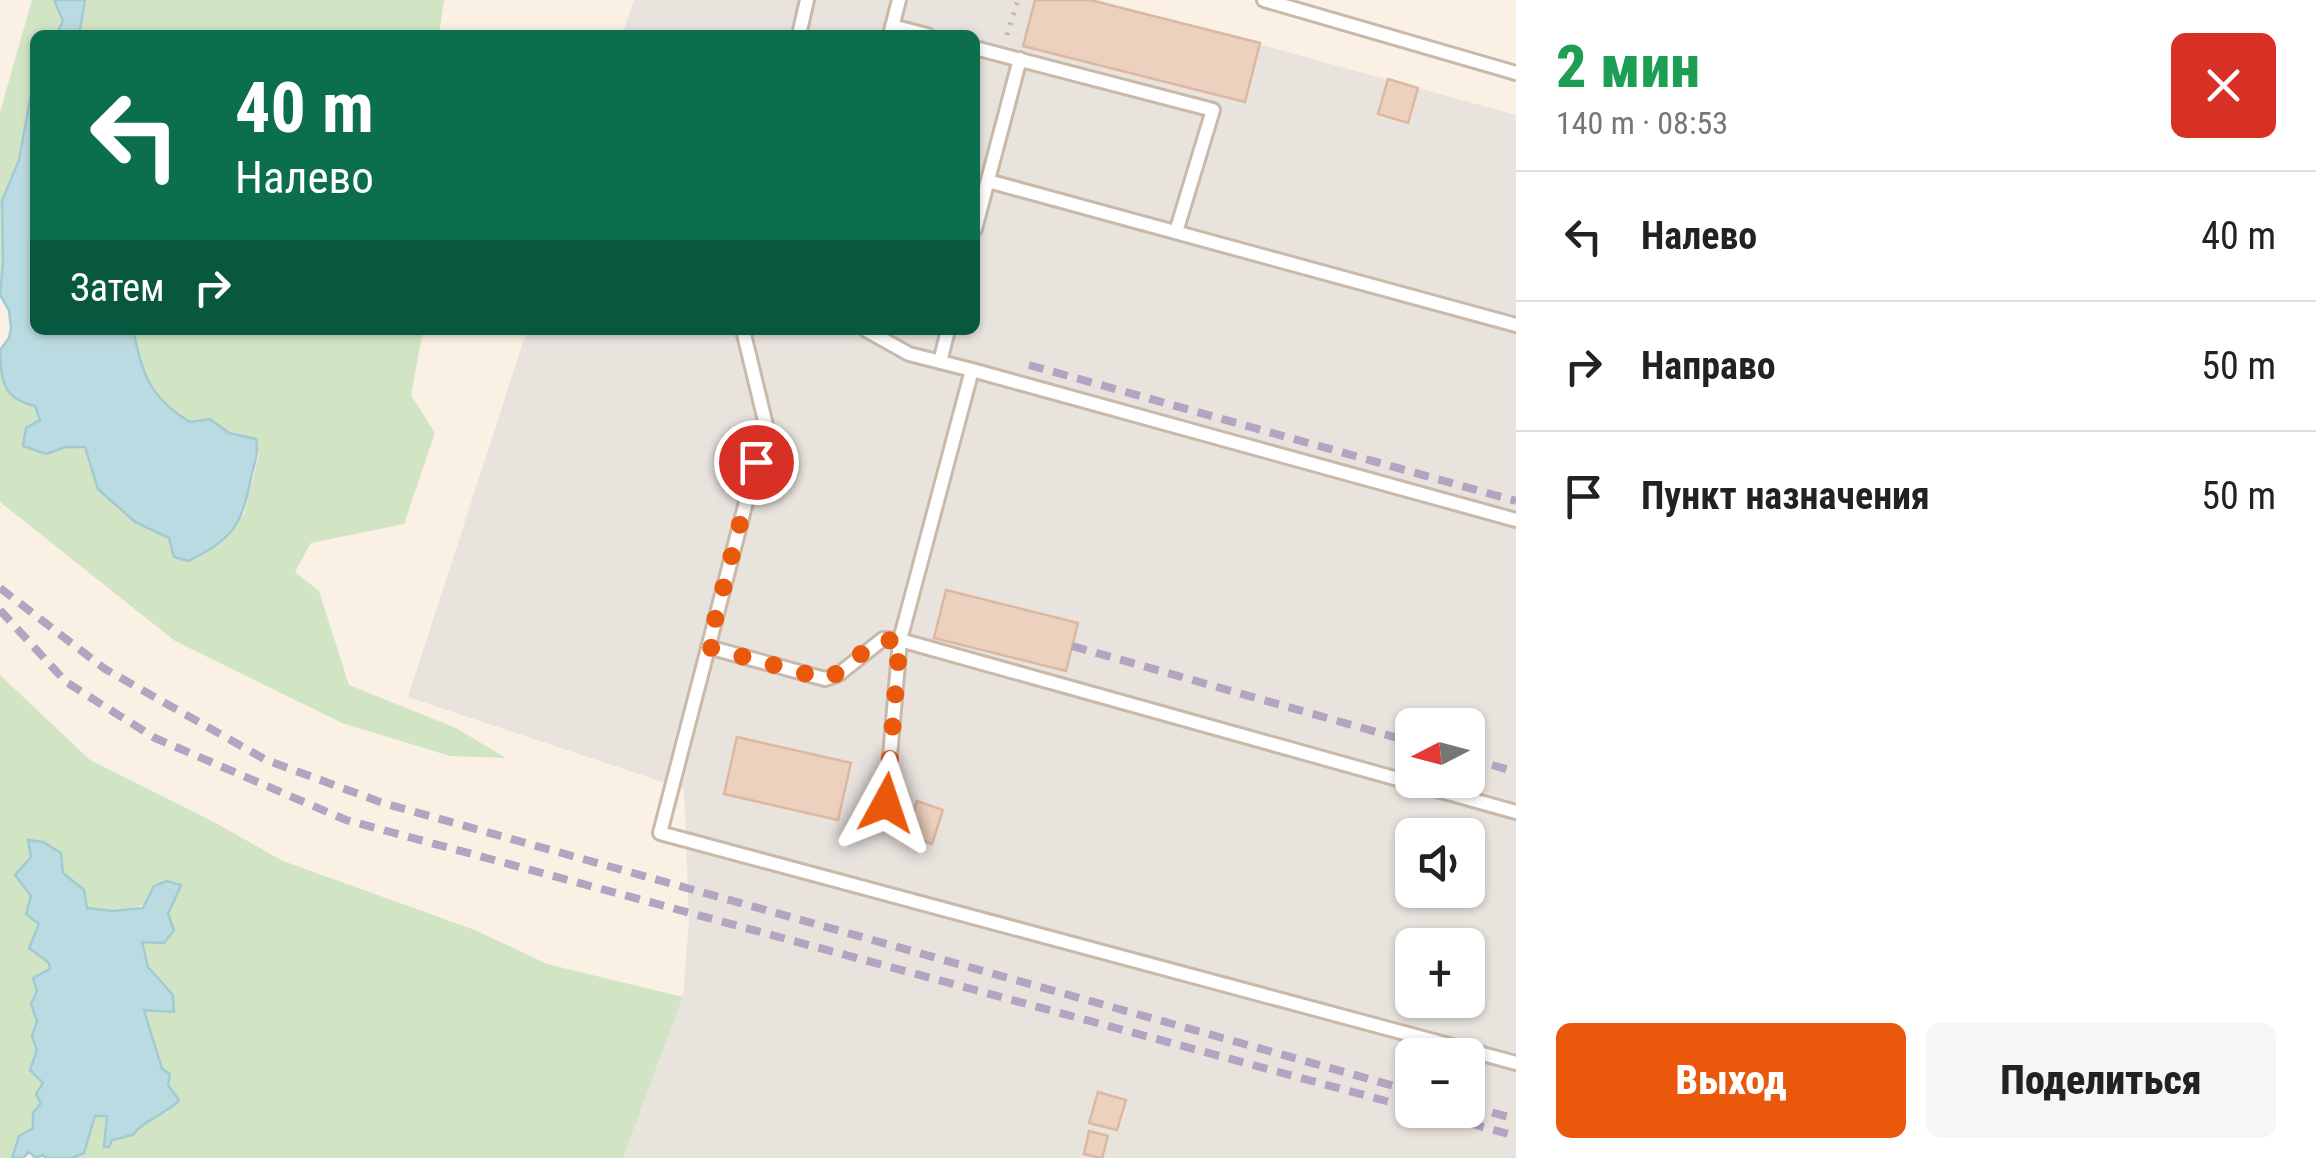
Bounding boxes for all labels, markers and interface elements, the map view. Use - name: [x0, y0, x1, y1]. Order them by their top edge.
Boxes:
- text: 2 мин: [1556, 31, 1700, 102]
- button: close: [2171, 33, 2276, 138]
- text: 40 m: [235, 67, 374, 149]
- icon: left: [70, 70, 200, 200]
- text: 140 m · 08:53: [1556, 104, 1728, 142]
- text: Налево: [235, 151, 374, 204]
- icon: left: [1556, 209, 1611, 264]
- text: Налево: [1641, 214, 1757, 258]
- text: 40 m: [2201, 214, 2276, 258]
- icon: right: [185, 260, 240, 315]
- text: Затем: [70, 266, 165, 310]
- icon: right: [1556, 339, 1611, 394]
- text: Направо: [1641, 344, 1776, 388]
- text: 50 m: [2201, 344, 2276, 388]
- pin: [714, 420, 799, 505]
- icon: arrive: [729, 435, 784, 490]
- icon: arrive: [1556, 469, 1611, 524]
- text: Пункт назначения: [1641, 474, 1930, 518]
- text: 50 m: [2201, 474, 2276, 518]
- north arrow: [1395, 708, 1485, 798]
- map controls: [1395, 708, 1485, 1128]
- position arrow: [834, 751, 938, 855]
- button: sound: [1395, 818, 1485, 908]
- button: +: [1395, 928, 1485, 1018]
- button: Выход: [1556, 1023, 1906, 1138]
- button: Поделиться: [1926, 1023, 2276, 1138]
- button: −: [1395, 1038, 1485, 1128]

